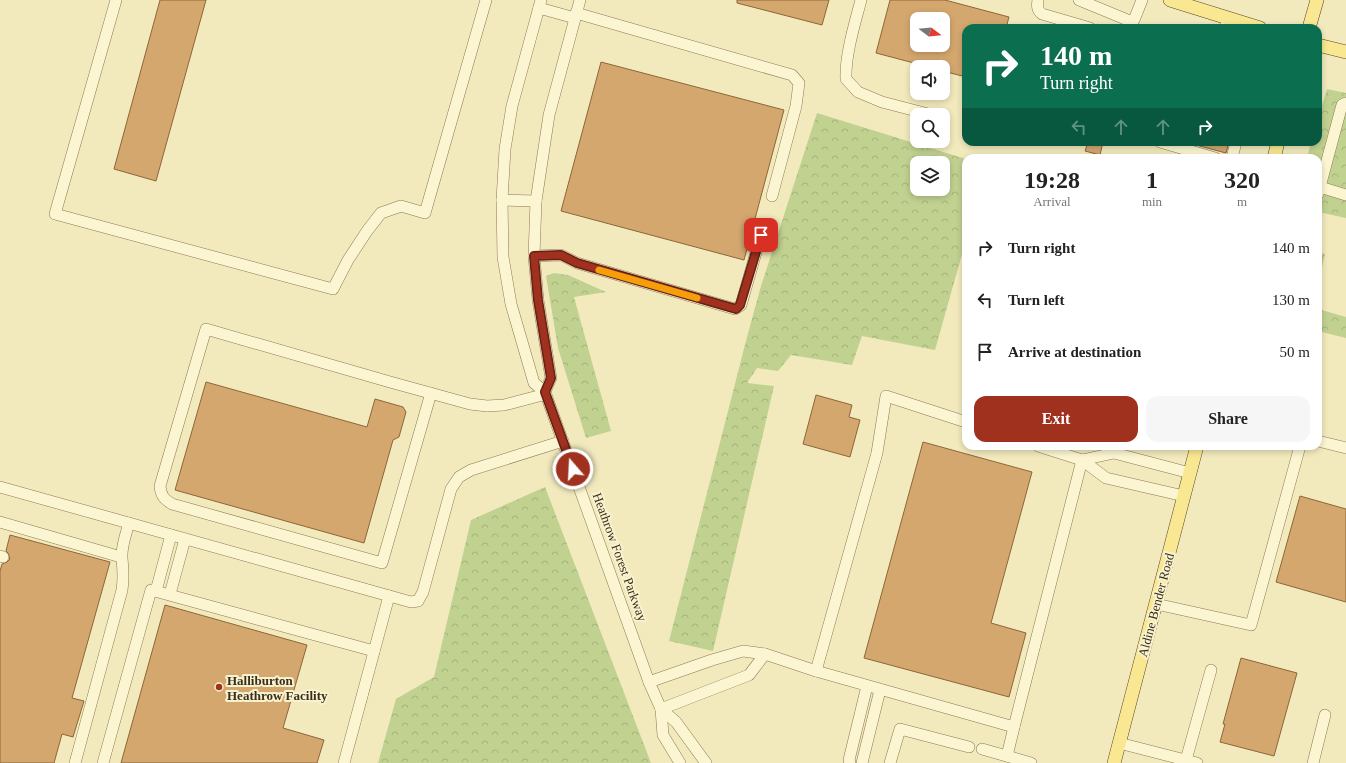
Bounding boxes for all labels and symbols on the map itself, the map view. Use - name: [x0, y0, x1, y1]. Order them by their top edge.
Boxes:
- north arrow: [910, 12, 950, 52]
- pin: [744, 218, 778, 252]
- position arrow: [552, 448, 594, 490]
- street label: Heathrow Forest Parkway: [590, 491, 650, 624]
- street label: Aldine Bender Road: [1135, 551, 1177, 659]
- place label: Halliburton Heathrow Facility: [227, 673, 328, 703]
- marker: Halliburton Heathrow Facility: [214, 682, 224, 692]

